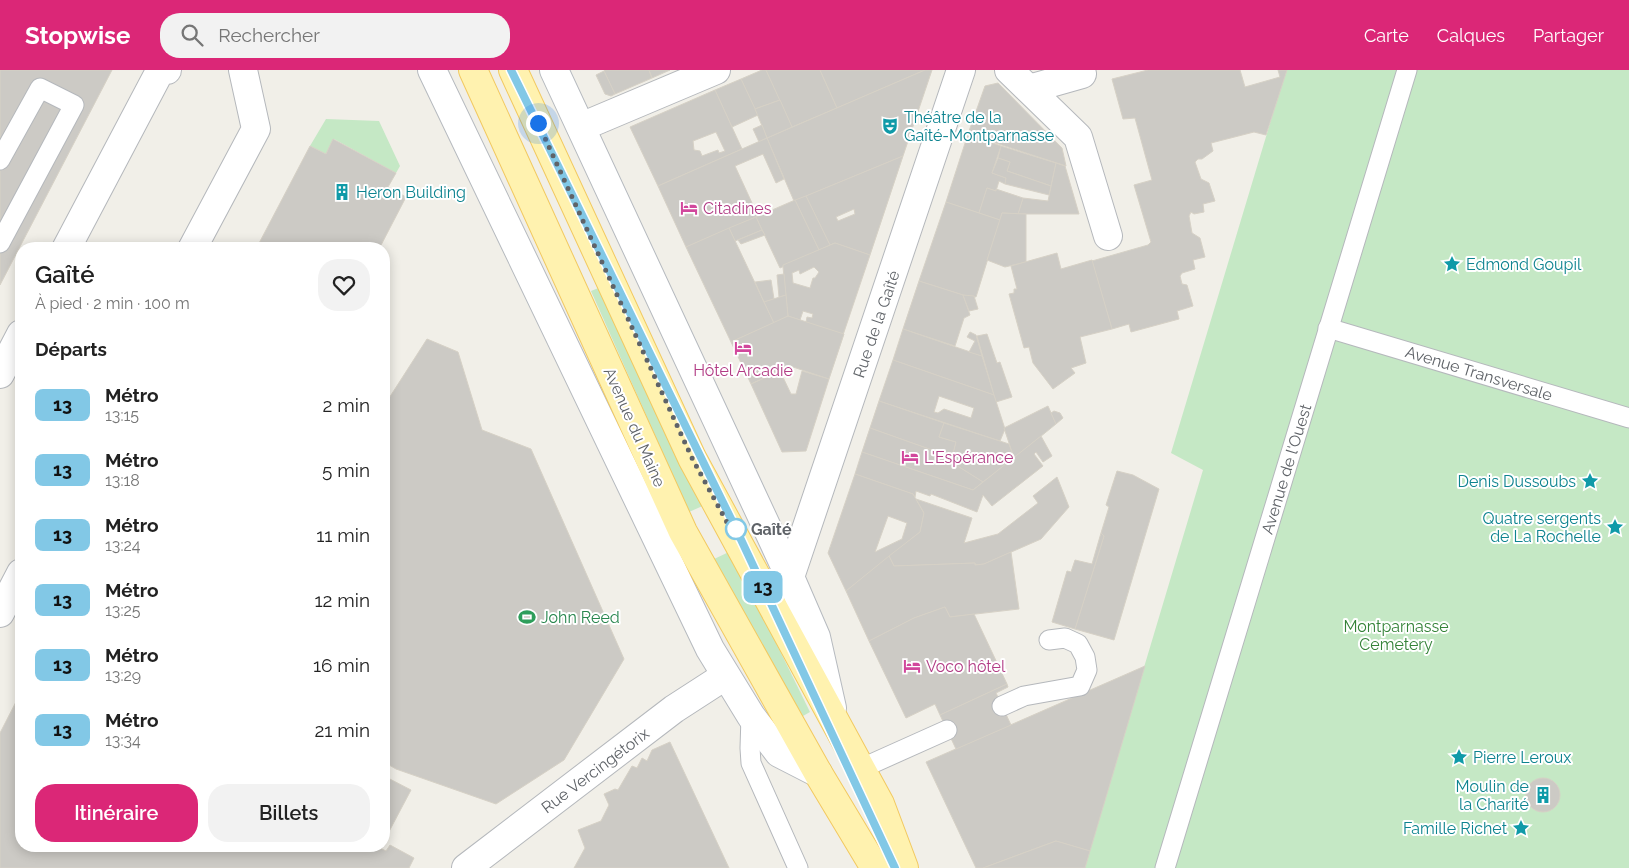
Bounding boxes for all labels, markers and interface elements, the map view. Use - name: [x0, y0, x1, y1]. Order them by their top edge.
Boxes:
- search box: [160, 13, 510, 58]
- text: Stopwise: [25, 21, 130, 50]
- icon: search: [178, 21, 206, 49]
- text: Rechercher: [218, 24, 320, 46]
- text: Carte: [1364, 25, 1409, 46]
- text: Calques: [1437, 25, 1505, 46]
- text: Partager: [1533, 25, 1604, 46]
- place label: Théâtre de la Gaîté-Montparnasse: [904, 108, 1054, 145]
- your location: [526, 111, 551, 136]
- theatre icon: Théâtre de la Gaîté-Montparnasse: [880, 116, 900, 136]
- building icon: Heron Building: [332, 182, 352, 202]
- place label: Heron Building: [356, 183, 466, 202]
- hotel icon: Citadines: [679, 198, 699, 218]
- place label: Citadines: [703, 199, 772, 218]
- place icon: Edmond Goupil: [1442, 254, 1462, 274]
- place label: Edmond Goupil: [1466, 255, 1582, 274]
- button: heart: [318, 259, 370, 311]
- text: Gaîté: [35, 260, 95, 289]
- street label: Rue de la Gaîté: [849, 268, 904, 380]
- text: À pied · 2 min · 100 m: [35, 294, 190, 313]
- text: Départs: [35, 338, 107, 360]
- hotel icon: Hôtel Arcadie: [733, 338, 753, 358]
- street label: Avenue Transversale: [1403, 342, 1555, 405]
- place label: Hôtel Arcadie: [693, 361, 793, 380]
- street label: Avenue du Maine: [600, 365, 669, 490]
- text: Métro: [105, 384, 159, 406]
- text: 13: [53, 394, 72, 415]
- text: 2 min: [323, 394, 370, 416]
- street label: Avenue de l'Ouest: [1258, 401, 1315, 536]
- text: 13:15: [105, 406, 139, 425]
- hotel icon: L'Espérance: [900, 447, 920, 467]
- place label: L'Espérance: [924, 448, 1013, 467]
- text: Métro: [105, 449, 159, 471]
- text: 13: [53, 459, 72, 480]
- text: 5 min: [322, 459, 370, 481]
- text: 13:18: [105, 471, 140, 490]
- place icon: Denis Dussoubs: [1580, 471, 1600, 491]
- place label: Denis Dussoubs: [1458, 472, 1576, 491]
- place label: Quatre sergents de La Rochelle: [1483, 509, 1601, 546]
- text: Métro: [105, 514, 159, 536]
- place icon: Quatre sergents de La Rochelle: [1605, 517, 1625, 537]
- marker: Gaîté: [725, 518, 747, 540]
- place label: Gaîté: [751, 520, 792, 539]
- text: 13: [53, 524, 72, 545]
- text: 11 min: [316, 524, 370, 546]
- text: 13:24: [105, 536, 140, 555]
- line badge: 13: [740, 571, 786, 603]
- text: 13: [754, 576, 772, 597]
- text: Métro: [105, 579, 159, 601]
- text: 13: [53, 589, 72, 610]
- text: 12 min: [314, 589, 370, 611]
- text: 13:25: [105, 601, 140, 620]
- sports icon: John Reed: [517, 607, 537, 627]
- place label: John Reed: [541, 608, 620, 627]
- park label: Montparnasse Cemetery: [1343, 617, 1449, 654]
- text: Métro: [105, 644, 159, 666]
- text: 13: [53, 654, 72, 675]
- text: 16 min: [313, 654, 370, 676]
- hotel icon: Voco hôtel: [902, 656, 922, 676]
- place label: Voco hôtel: [926, 657, 1006, 676]
- text: 13:29: [105, 666, 141, 685]
- text: Métro: [105, 709, 159, 731]
- text: 13: [53, 719, 72, 740]
- text: 21 min: [314, 719, 370, 741]
- street label: Rue Vercingétorix: [538, 724, 653, 817]
- text: 13:34: [105, 731, 141, 750]
- place icon: Pierre Leroux: [1449, 747, 1469, 767]
- place label: Pierre Leroux: [1473, 748, 1571, 767]
- place label: Moulin de la Charité: [1455, 777, 1529, 814]
- button: Itinéraire: [35, 784, 198, 842]
- button: Billets: [208, 784, 370, 842]
- building icon: Moulin de la Charité: [1533, 785, 1553, 805]
- place icon: Famille Richet: [1511, 818, 1531, 838]
- place label: Famille Richet: [1403, 819, 1508, 838]

